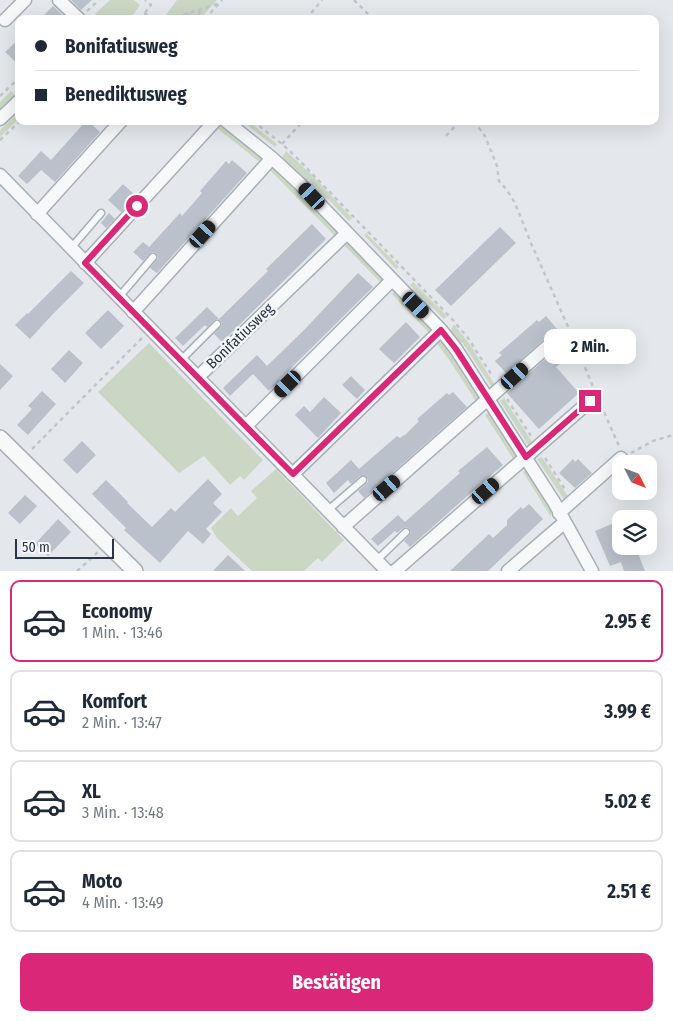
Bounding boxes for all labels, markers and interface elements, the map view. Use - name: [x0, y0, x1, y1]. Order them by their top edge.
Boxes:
- text: Bonifatiusweg: [65, 35, 178, 58]
- text: Benediktusweg: [65, 83, 187, 106]
- car: [296, 180, 327, 212]
- route start: [126, 195, 148, 217]
- car: [187, 218, 218, 250]
- car: [400, 289, 431, 321]
- street label: Bonifatiusweg: [203, 299, 277, 373]
- callout: 2 Min.: [544, 328, 636, 364]
- text: 2 Min.: [571, 337, 609, 356]
- car: [498, 360, 531, 392]
- car: [272, 368, 303, 400]
- route end: [579, 390, 601, 412]
- north arrow: [612, 455, 658, 500]
- map controls: [612, 455, 657, 555]
- car: [370, 472, 403, 504]
- car: [469, 475, 502, 507]
- button: layers: [612, 510, 657, 555]
- scale bar: [15, 536, 114, 559]
- text: 50 m: [22, 539, 50, 556]
- icon: car: [22, 599, 67, 644]
- text: Economy: [82, 600, 152, 623]
- text: 2.95 €: [605, 610, 651, 633]
- text: 1 Min. · 13:46: [82, 623, 163, 642]
- icon: car: [22, 689, 67, 734]
- text: Komfort: [82, 690, 147, 713]
- text: 3.99 €: [604, 700, 651, 723]
- text: 2 Min. · 13:47: [82, 713, 162, 732]
- icon: car: [22, 779, 67, 824]
- text: XL: [82, 780, 101, 803]
- text: 5.02 €: [604, 790, 651, 813]
- text: 3 Min. · 13:48: [82, 803, 164, 822]
- icon: car: [22, 869, 67, 914]
- text: Moto: [82, 870, 122, 893]
- text: 2.51 €: [607, 880, 651, 903]
- text: 4 Min. · 13:49: [82, 893, 164, 912]
- button: Bestätigen: [20, 953, 653, 1011]

